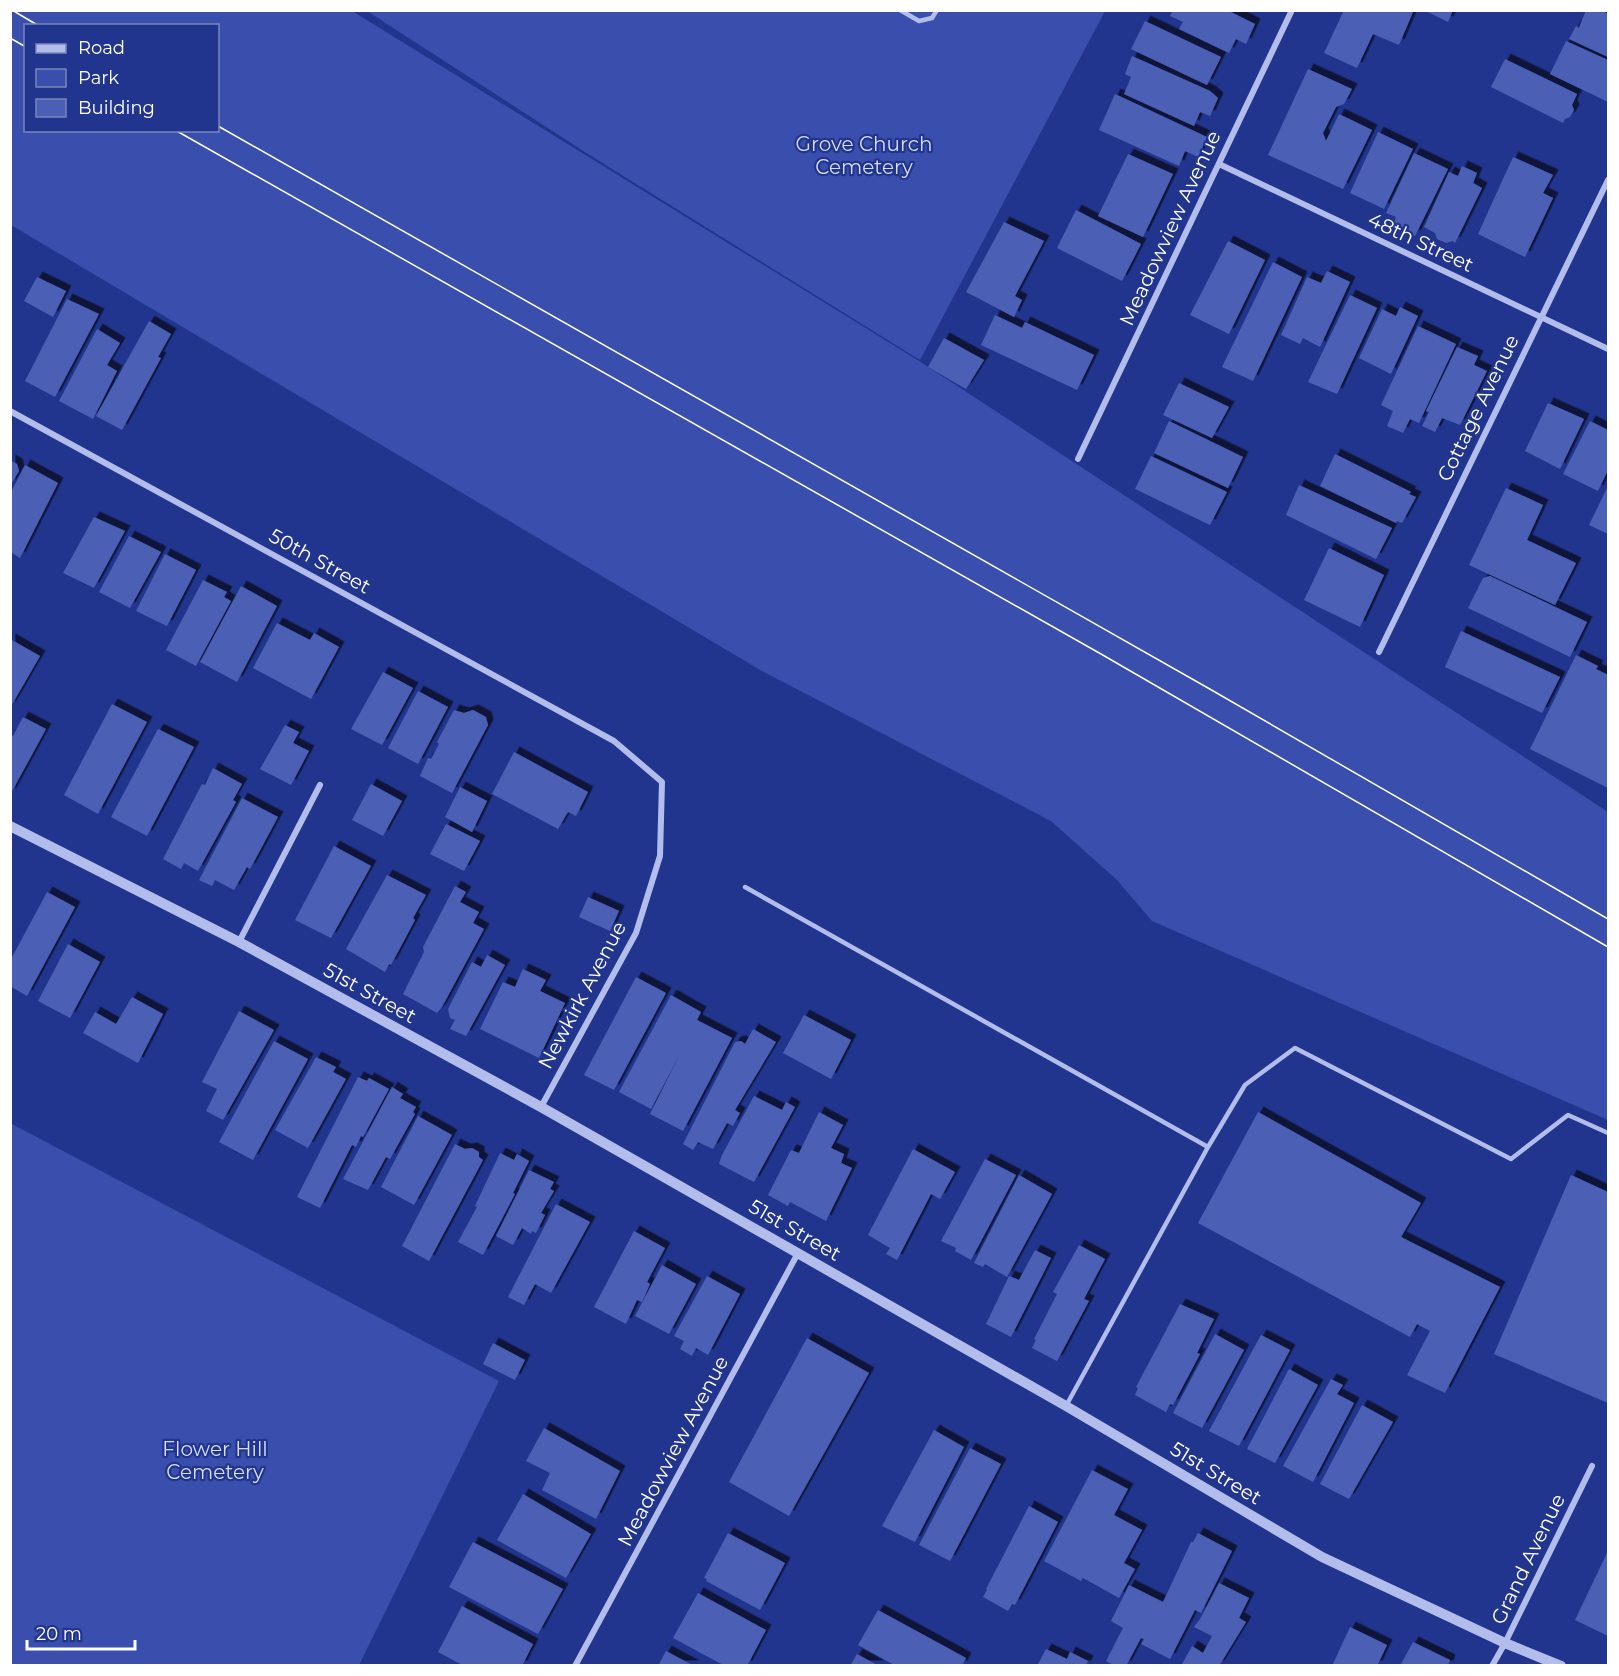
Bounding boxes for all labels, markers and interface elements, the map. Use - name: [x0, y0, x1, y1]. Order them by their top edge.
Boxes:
- legend: [24, 24, 219, 132]
- text: Road: [78, 37, 125, 59]
- text: Park: [78, 67, 119, 89]
- text: Building: [78, 97, 155, 119]
- street label: Meadowview Avenue: [1114, 127, 1226, 329]
- park label: Grove Church Cemetery: [796, 132, 932, 179]
- street label: 48th Street: [1364, 207, 1478, 277]
- street label: Cottage Avenue: [1432, 331, 1524, 485]
- street label: 50th Street: [265, 523, 375, 599]
- street label: Newkirk Avenue: [533, 917, 631, 1073]
- street label: 51st Street: [320, 958, 420, 1028]
- street label: 51st Street: [745, 1194, 845, 1266]
- street label: Meadowview Avenue: [613, 1352, 733, 1550]
- street label: 51st Street: [1166, 1436, 1266, 1510]
- park label: Flower Hill Cemetery: [162, 1437, 268, 1484]
- street label: Grand Avenue: [1486, 1490, 1570, 1628]
- scale bar: [27, 1613, 135, 1651]
- text: 20 m: [36, 1623, 82, 1645]

